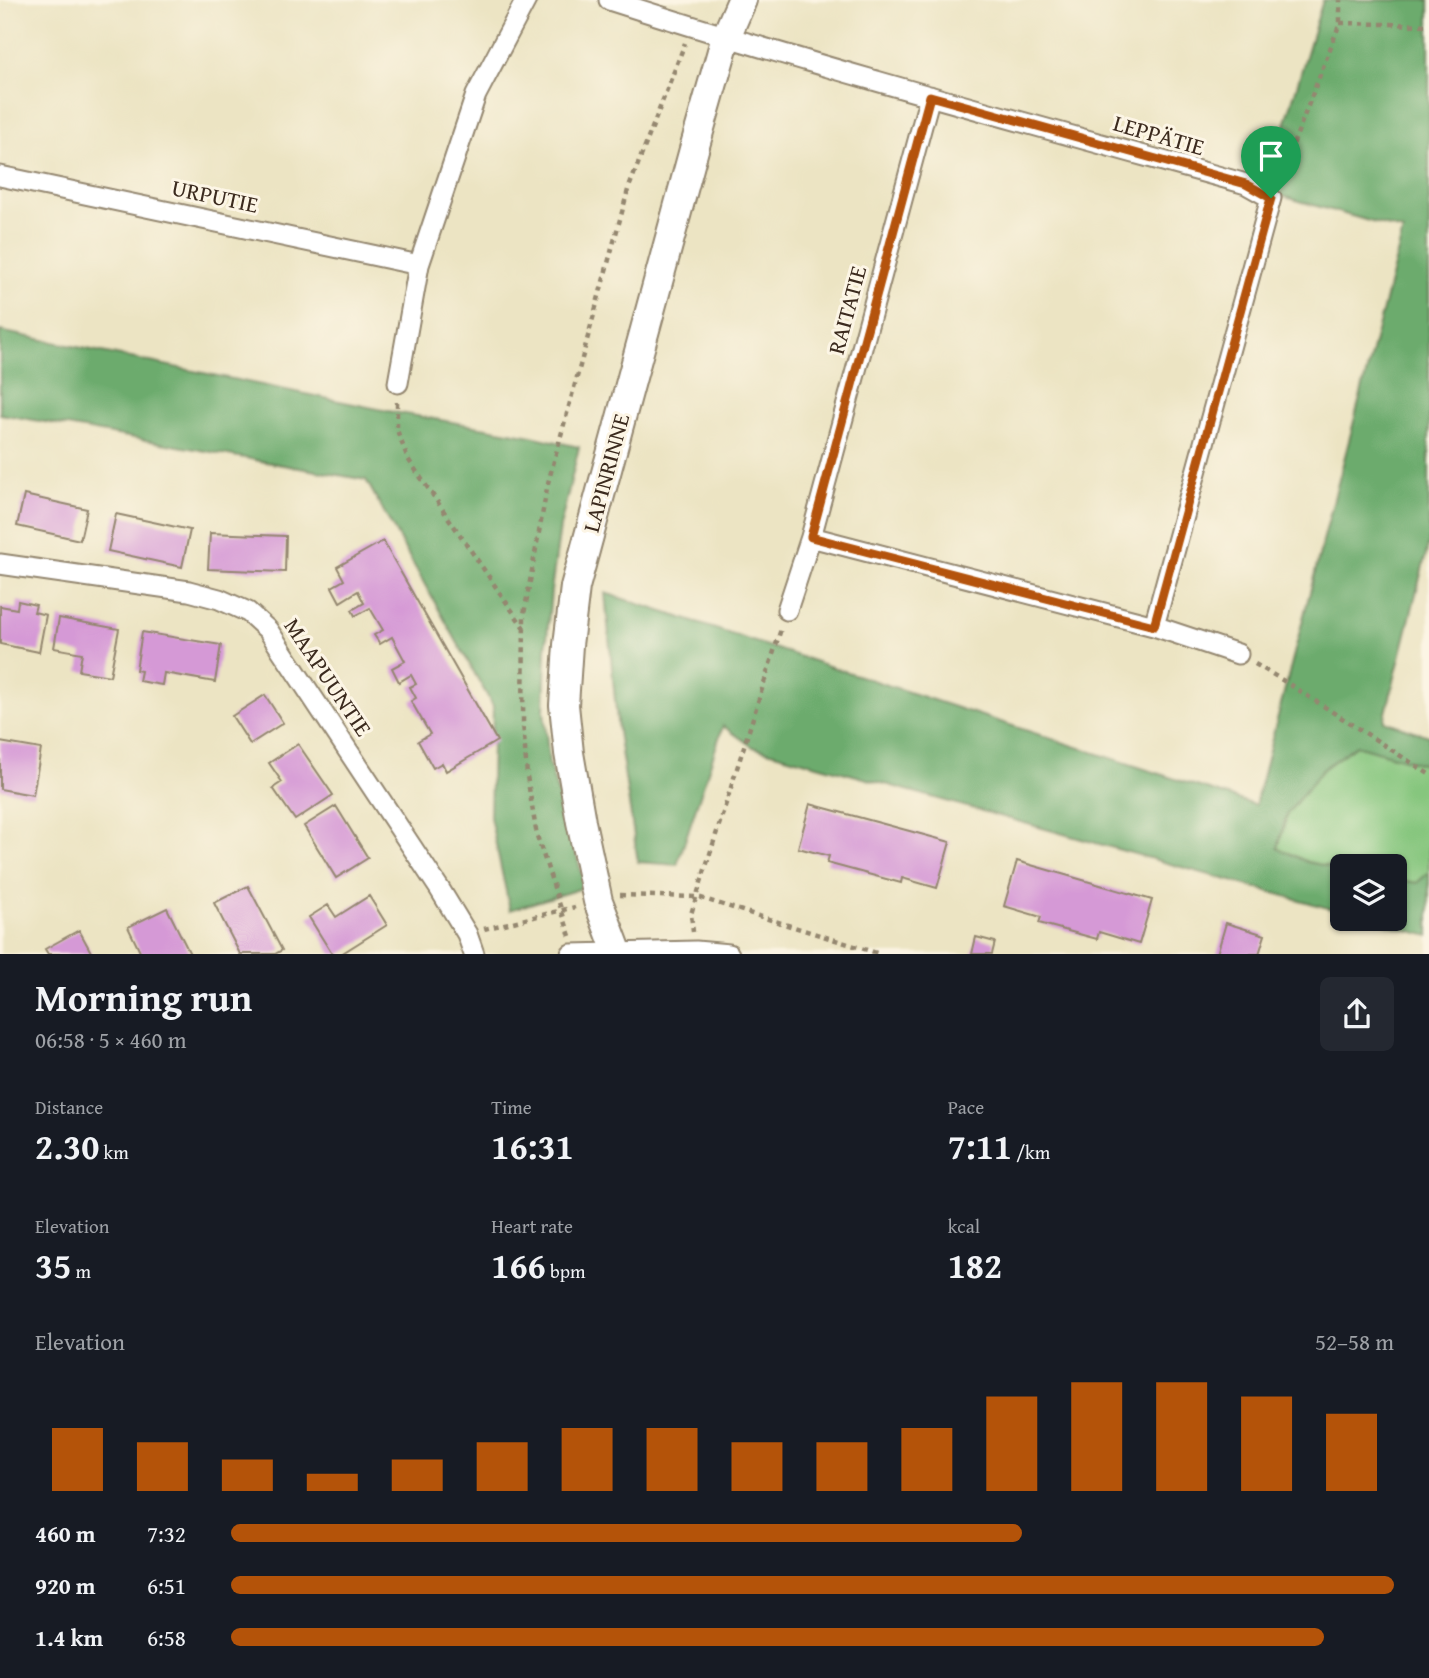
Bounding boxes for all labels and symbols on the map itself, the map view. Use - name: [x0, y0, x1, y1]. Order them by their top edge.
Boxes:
- street label: LEPPÄTIE: [1110, 106, 1208, 163]
- pin: [1241, 126, 1301, 198]
- street label: URPUTIE: [169, 170, 261, 221]
- street label: RAITATIE: [819, 262, 874, 358]
- street label: LAPINRINNE: [574, 410, 637, 536]
- street label: MAAPUUNTIE: [277, 611, 380, 742]

